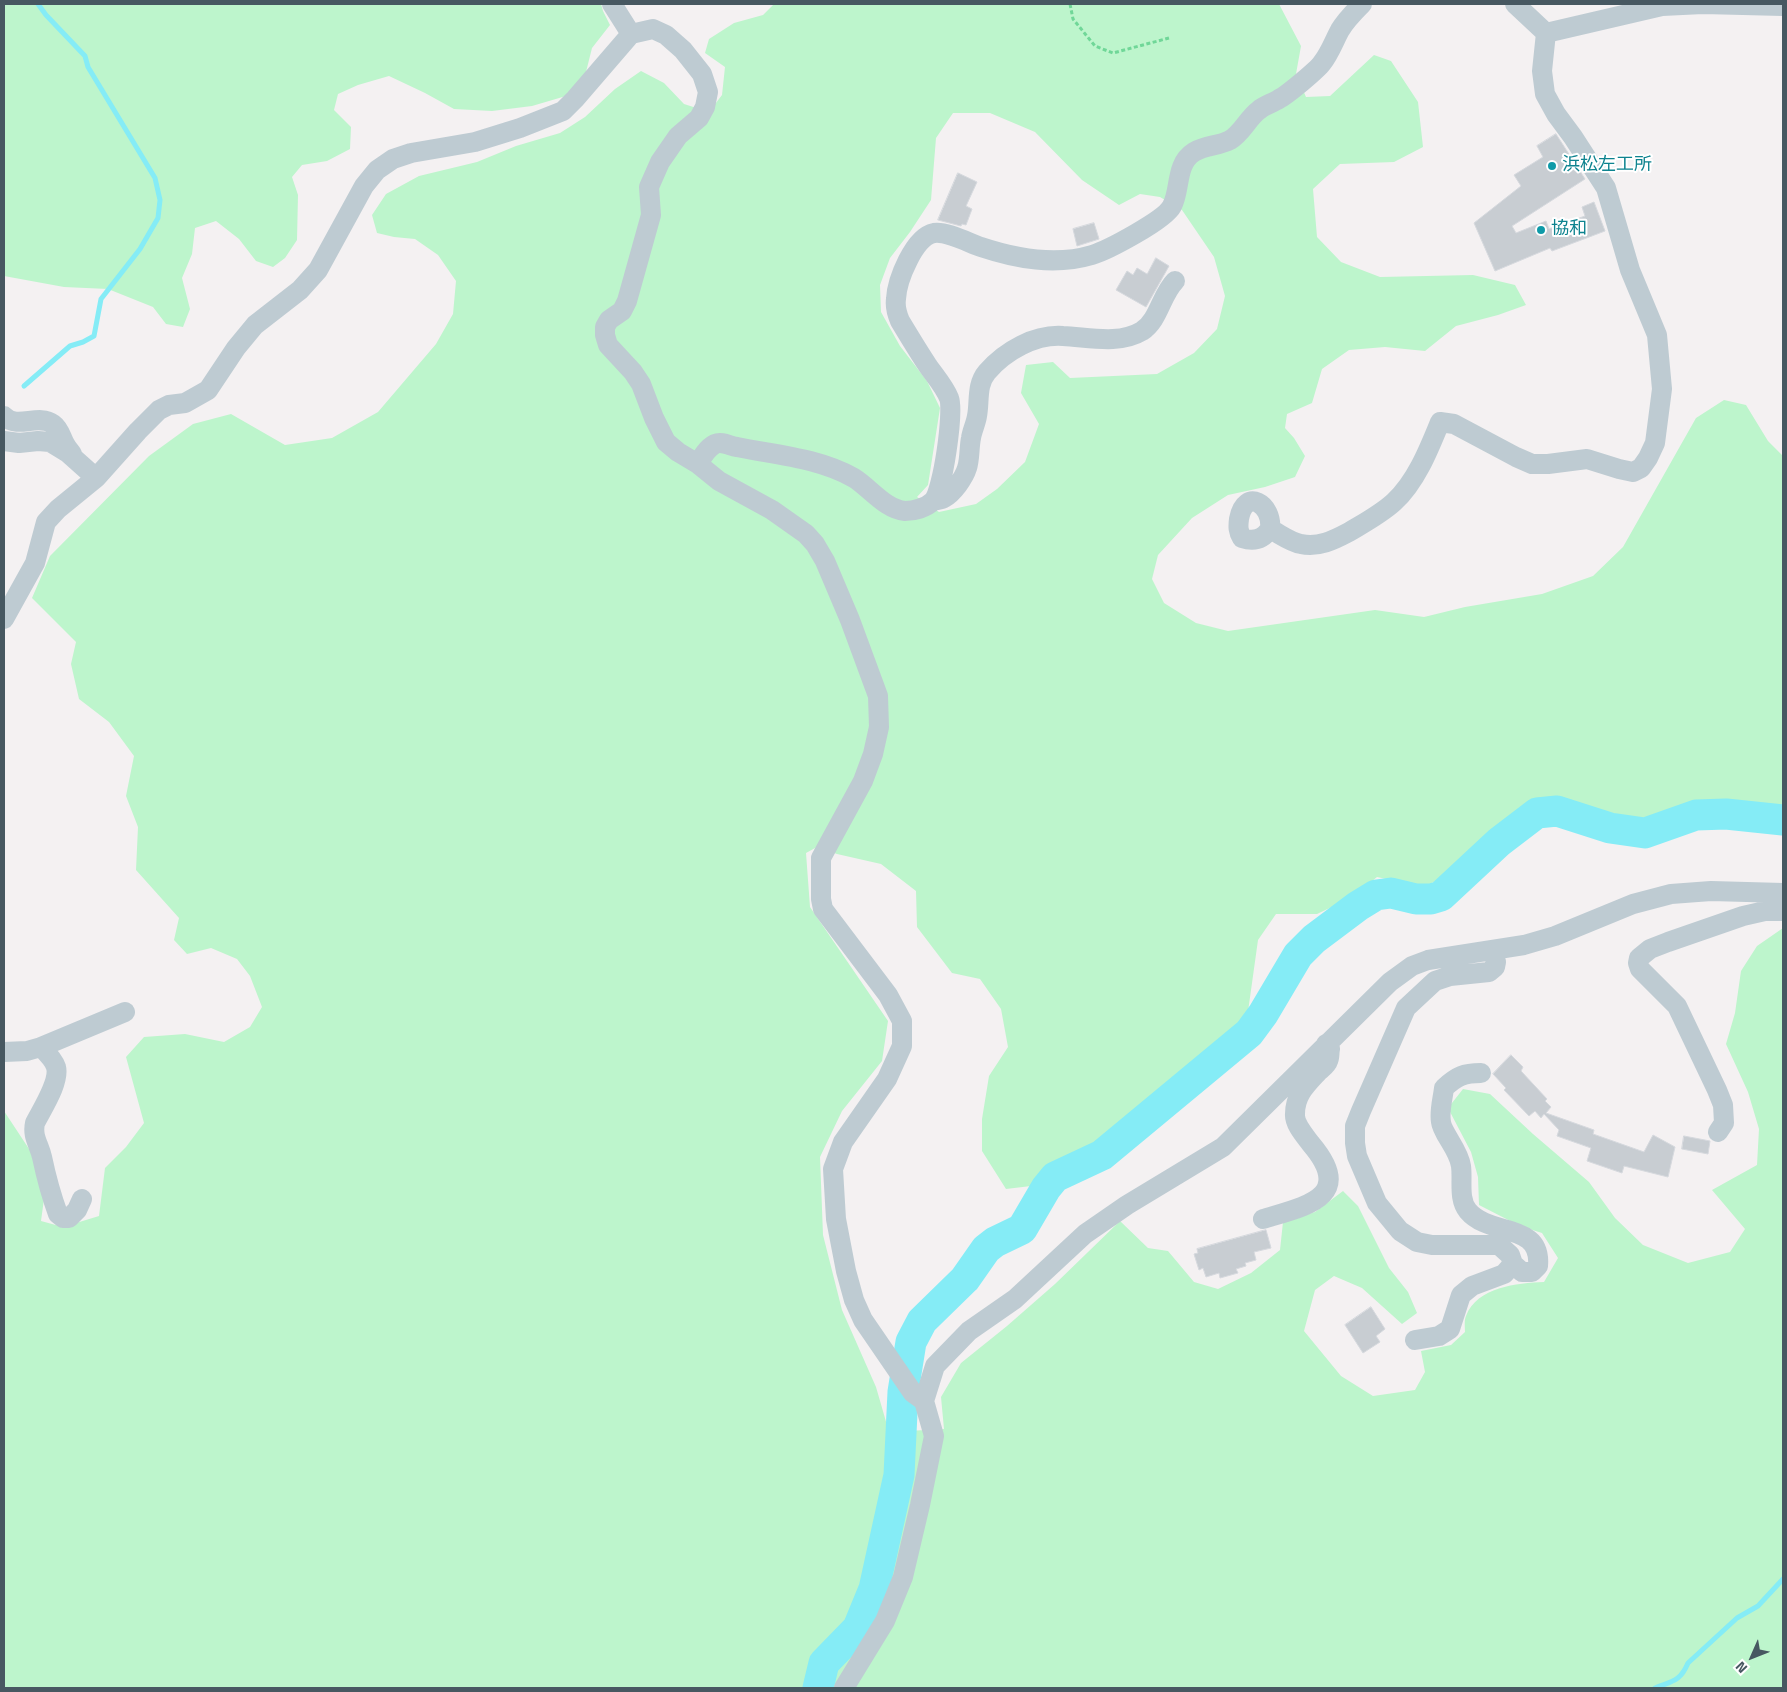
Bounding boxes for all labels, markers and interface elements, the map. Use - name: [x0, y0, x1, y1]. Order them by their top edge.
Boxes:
- place label: 浜松左工所: [1562, 155, 1652, 177]
- marker: 浜松左工所: [1546, 160, 1558, 172]
- place label: 協和: [1551, 219, 1587, 241]
- marker: 協和: [1535, 224, 1547, 236]
- north arrow: [1727, 1632, 1777, 1682]
- text: N: [1730, 1657, 1752, 1679]

